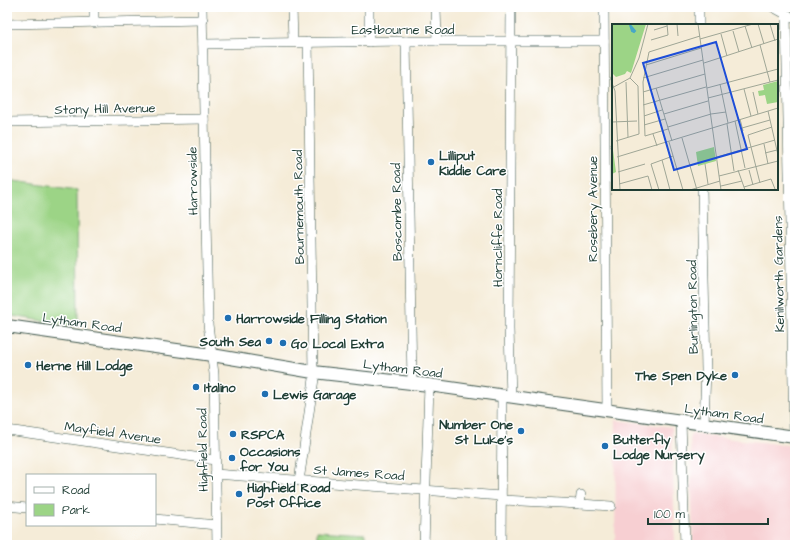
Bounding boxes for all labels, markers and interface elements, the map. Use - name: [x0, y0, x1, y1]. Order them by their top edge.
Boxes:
- street label: Eastbourne Road: [351, 21, 455, 39]
- inset map: [612, 24, 778, 190]
- street label: Stony Hill Avenue: [54, 99, 156, 120]
- street label: Harrowside: [183, 146, 203, 216]
- place label: Lilliput Kiddie Care: [439, 147, 506, 180]
- street label: Bournemouth Road: [289, 149, 309, 264]
- street label: Rosebery Avenue: [584, 156, 603, 262]
- marker: Lilliput Kiddie Care: [426, 157, 436, 167]
- street label: Boscombe Road: [387, 162, 407, 261]
- street label: Horncliffe Road: [489, 188, 507, 287]
- street label: Kenilworth Gardens: [769, 215, 789, 333]
- street label: Burlington Road: [683, 259, 704, 354]
- street label: Lytham Road: [41, 309, 123, 338]
- place label: Harrowside Filling Station: [236, 310, 387, 330]
- marker: Harrowside Filling Station: [223, 313, 233, 323]
- place label: South Sea: [199, 333, 261, 351]
- place label: Go Local Extra: [291, 335, 384, 353]
- marker: South Sea: [264, 336, 274, 346]
- marker: Go Local Extra: [278, 338, 288, 348]
- street label: Lytham Road: [362, 355, 444, 384]
- place label: Herne Hill Lodge: [36, 357, 133, 377]
- marker: Herne Hill Lodge: [23, 360, 33, 370]
- place label: The Spen Dyke: [634, 367, 727, 386]
- marker: The Spen Dyke: [730, 370, 740, 380]
- place label: Italino: [204, 379, 236, 397]
- marker: Italino: [191, 382, 201, 392]
- place label: Lewis Garage: [273, 386, 356, 406]
- marker: Lewis Garage: [260, 389, 270, 399]
- street label: Lytham Road: [683, 400, 765, 429]
- street label: Highfield Road: [193, 408, 214, 492]
- place label: Number One St Luke's: [439, 416, 513, 449]
- street label: Mayfield Avenue: [63, 417, 162, 450]
- place label: RSPCA: [241, 426, 285, 444]
- marker: Number One St Luke's: [516, 426, 526, 436]
- marker: RSPCA: [228, 429, 238, 439]
- place label: Butterfly Lodge Nursery: [613, 431, 706, 466]
- marker: Butterfly Lodge Nursery: [600, 441, 610, 451]
- place label: Occasions for You: [239, 443, 301, 476]
- marker: Occasions for You: [227, 453, 237, 463]
- street label: St James Road: [313, 461, 405, 485]
- legend: [26, 474, 156, 526]
- place label: Highfield Road Post Office: [247, 479, 331, 512]
- text: Road: [62, 482, 90, 499]
- marker: Highfield Road Post Office: [234, 489, 244, 499]
- scale bar: [648, 500, 768, 526]
- text: Park: [62, 502, 90, 519]
- text: 100 m: [654, 506, 685, 523]

